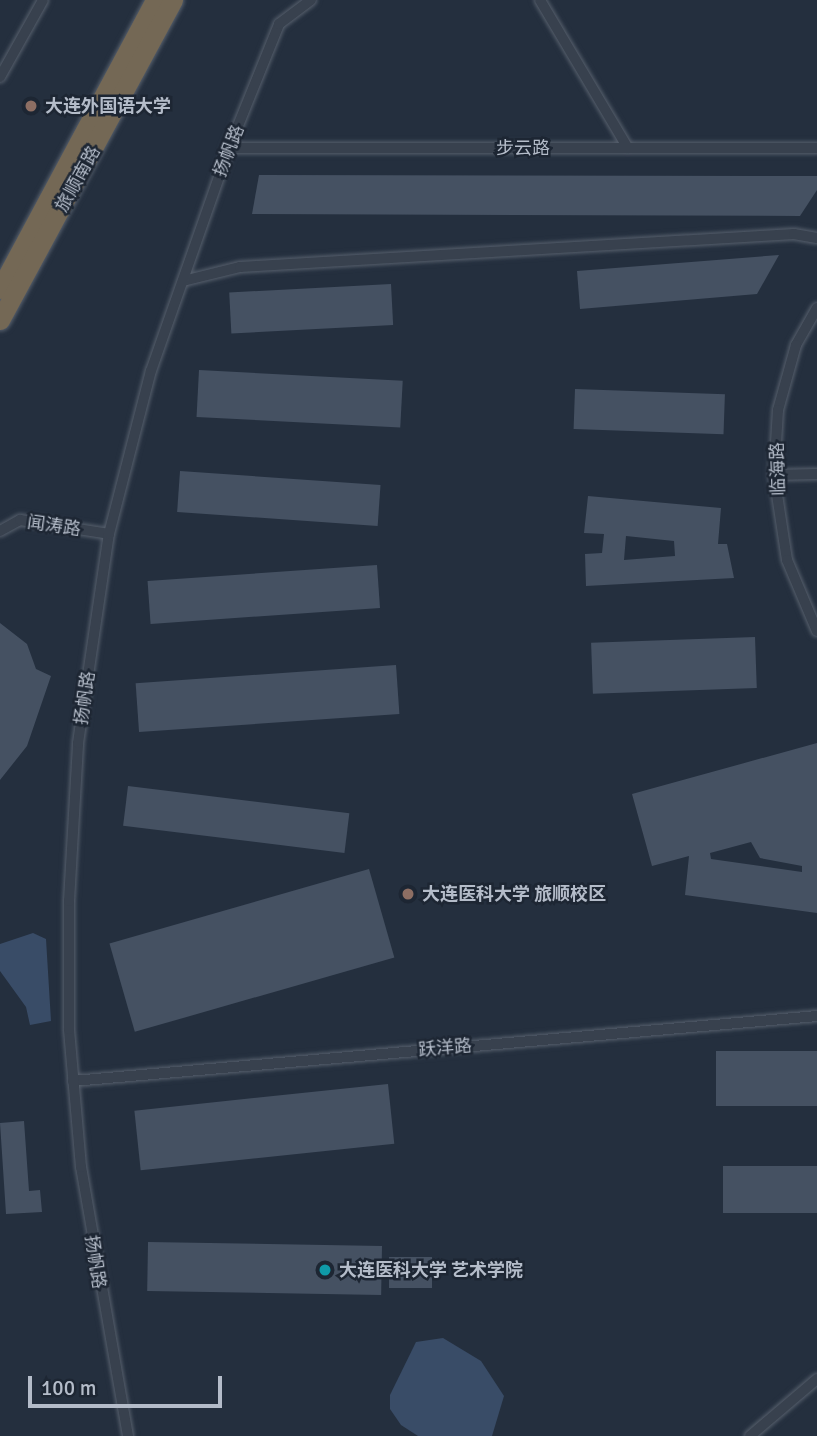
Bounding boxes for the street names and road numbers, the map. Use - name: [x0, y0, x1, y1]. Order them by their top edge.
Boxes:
- street label: 扬帆路: [209, 122, 249, 180]
- street label: 步云路: [496, 137, 550, 159]
- street label: 旅顺南路: [51, 142, 105, 216]
- street label: 临海路: [766, 442, 790, 496]
- street label: 闻涛路: [26, 512, 82, 540]
- street label: 扬帆路: [71, 670, 99, 726]
- street label: 跃洋路: [417, 1035, 473, 1061]
- street label: 扬帆路: [80, 1234, 110, 1290]

